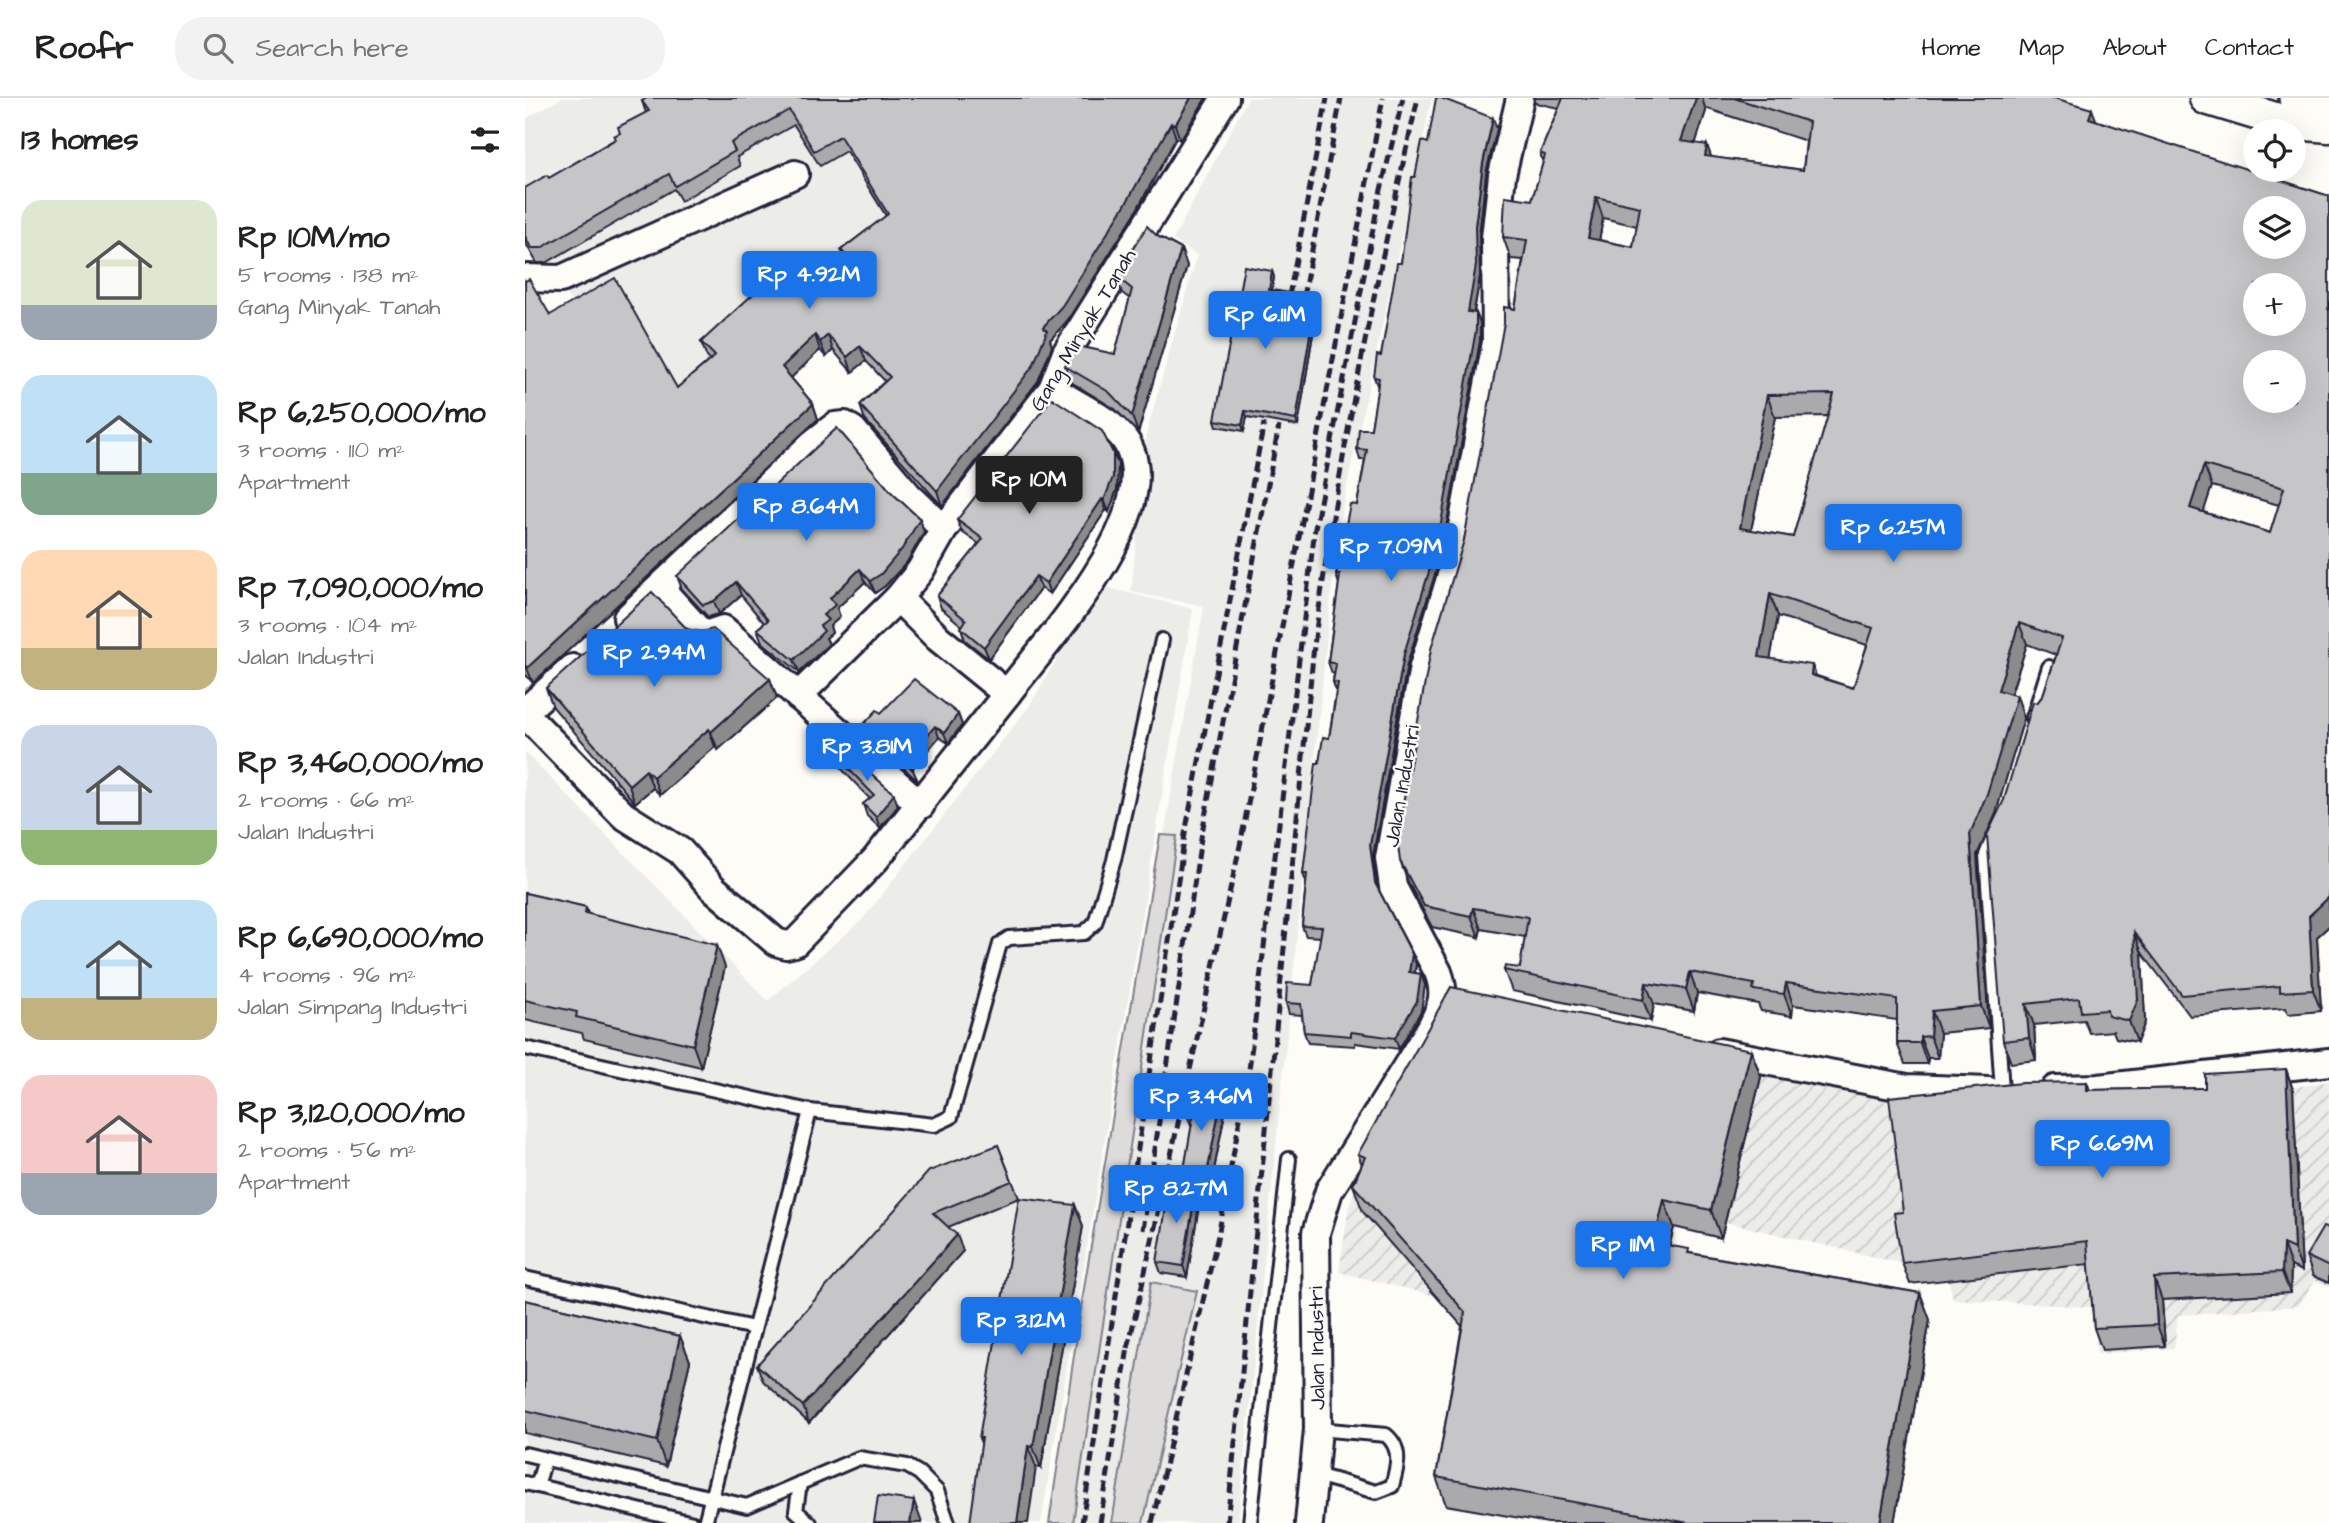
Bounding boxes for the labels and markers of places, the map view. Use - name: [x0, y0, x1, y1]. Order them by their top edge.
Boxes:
- pin: Rp 4.92M: [737, 252, 881, 311]
- pin: Rp 6.11M: [1193, 292, 1337, 351]
- pin: Rp 10M: [972, 456, 1086, 516]
- pin: Rp 8.64M: [734, 484, 878, 543]
- pin: Rp 6.25M: [1821, 504, 1965, 564]
- pin: Rp 7.09M: [1319, 524, 1463, 583]
- pin: Rp 2.94M: [582, 630, 726, 689]
- pin: Rp 3.81M: [795, 724, 939, 783]
- pin: Rp 3.46M: [1129, 1074, 1273, 1133]
- pin: Rp 6.69M: [2030, 1121, 2174, 1180]
- pin: Rp 8.27M: [1104, 1166, 1248, 1225]
- pin: Rp 11M: [1566, 1222, 1680, 1281]
- pin: Rp 3.12M: [949, 1298, 1093, 1357]

